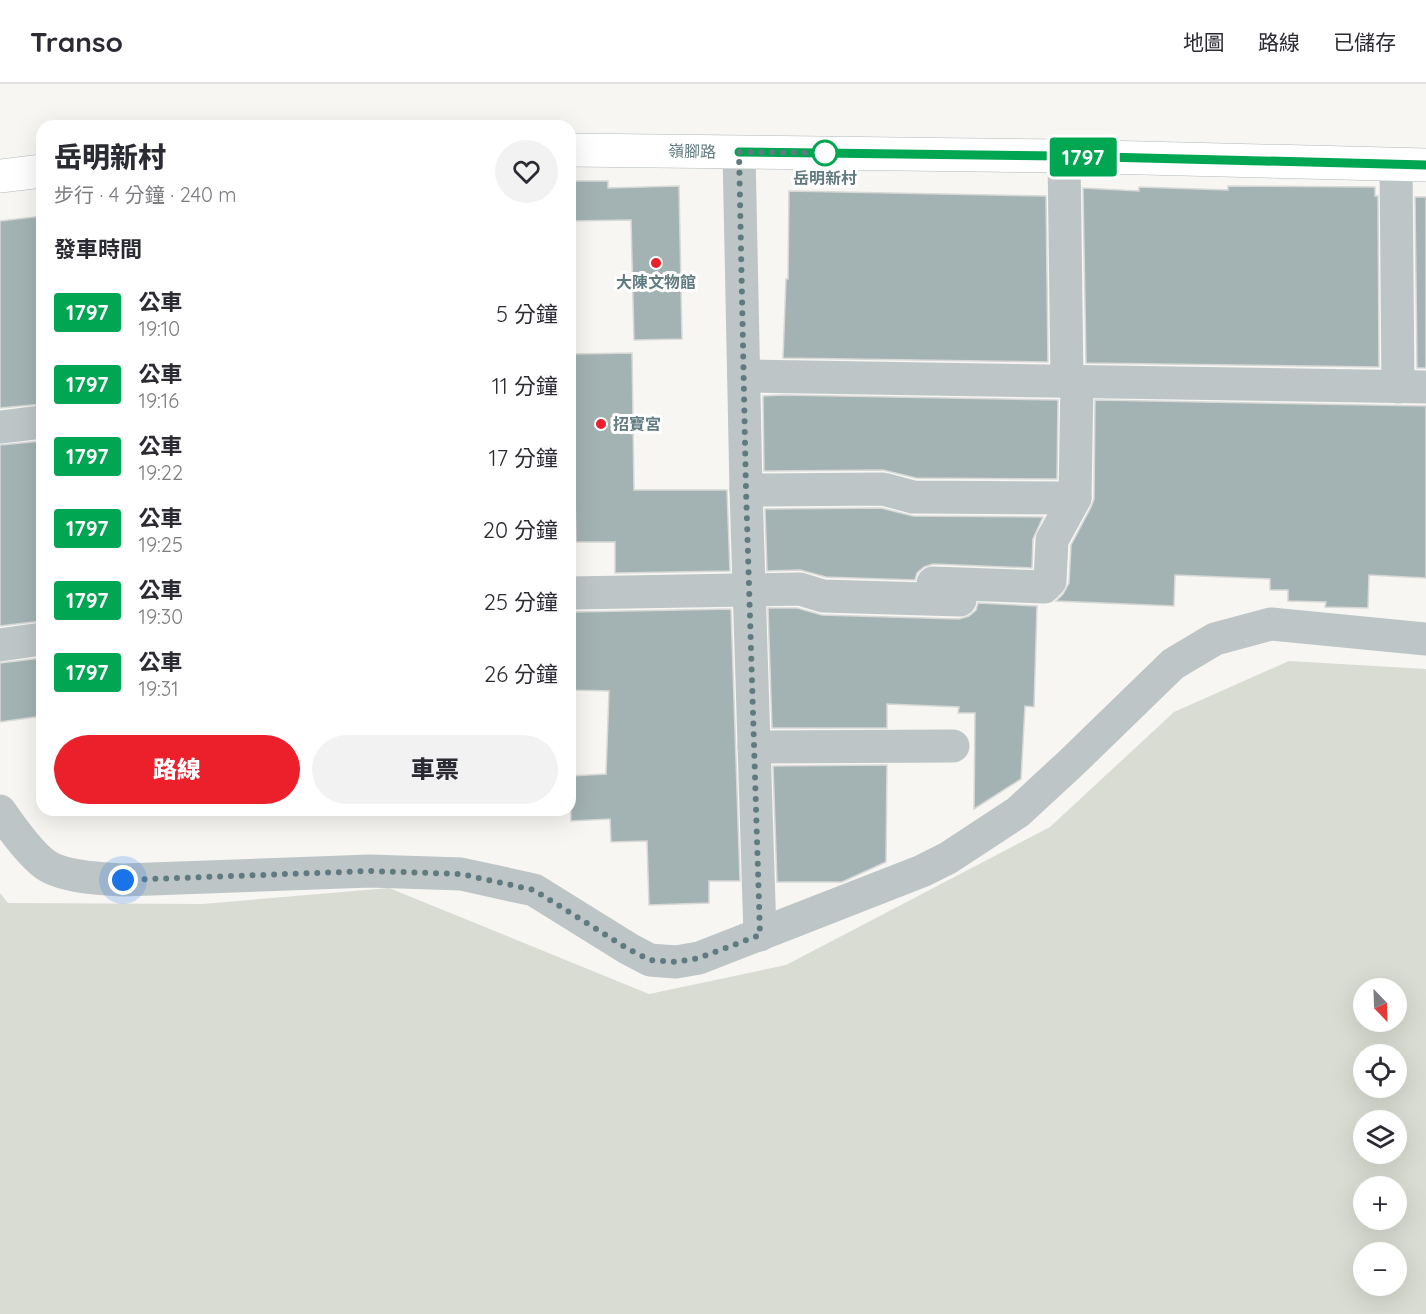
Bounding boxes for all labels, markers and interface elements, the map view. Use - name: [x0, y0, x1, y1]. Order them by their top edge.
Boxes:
- text: Transo: [30, 24, 123, 59]
- text: 地圖: [1183, 29, 1225, 55]
- text: 路線: [1258, 29, 1300, 55]
- text: 已儲存: [1333, 29, 1396, 55]
- line badge: 1797: [1041, 138, 1125, 176]
- text: 岳明新村: [54, 139, 166, 174]
- button: heart: [495, 140, 558, 203]
- marker: 岳明新村: [812, 140, 838, 166]
- street label: 嶺腳路: [668, 141, 716, 161]
- text: 1797: [1062, 144, 1104, 170]
- place label: 岳明新村: [793, 168, 857, 188]
- text: 步行 · 4 分鐘 · 240 m: [54, 182, 237, 207]
- text: 發車時間: [54, 235, 142, 263]
- marker: 大陳文物館: [649, 256, 663, 270]
- place label: 大陳文物館: [616, 272, 696, 292]
- text: 公車: [139, 288, 183, 316]
- text: 1797: [66, 299, 109, 325]
- text: 5 分鐘: [496, 300, 558, 328]
- text: 19:10: [139, 316, 180, 341]
- text: 公車: [139, 360, 183, 388]
- text: 1797: [66, 371, 109, 397]
- text: 11 分鐘: [492, 372, 558, 400]
- text: 19:16: [139, 388, 179, 413]
- place label: 招寶宮: [613, 414, 661, 434]
- marker: 招寶宮: [594, 417, 608, 431]
- text: 公車: [139, 432, 183, 460]
- text: 1797: [66, 443, 109, 469]
- text: 17 分鐘: [489, 444, 558, 472]
- text: 19:22: [139, 460, 183, 485]
- text: 公車: [139, 504, 183, 532]
- text: 1797: [66, 515, 109, 541]
- text: 20 分鐘: [483, 516, 558, 544]
- text: 19:25: [139, 532, 183, 557]
- text: 公車: [139, 576, 183, 604]
- text: 1797: [66, 587, 109, 613]
- text: 25 分鐘: [484, 588, 558, 616]
- text: 19:30: [139, 604, 183, 629]
- text: 公車: [139, 648, 183, 676]
- text: 1797: [66, 659, 109, 685]
- text: 26 分鐘: [484, 660, 558, 688]
- text: 19:31: [139, 676, 179, 701]
- button: 路線: [54, 735, 300, 804]
- button: 車票: [312, 735, 558, 804]
- your location: [108, 865, 138, 895]
- north arrow: [1353, 978, 1407, 1032]
- map controls: [1353, 978, 1407, 1296]
- button: locate: [1353, 1044, 1407, 1098]
- button: layers: [1353, 1110, 1407, 1164]
- button: +: [1353, 1176, 1407, 1230]
- button: −: [1353, 1242, 1407, 1296]

